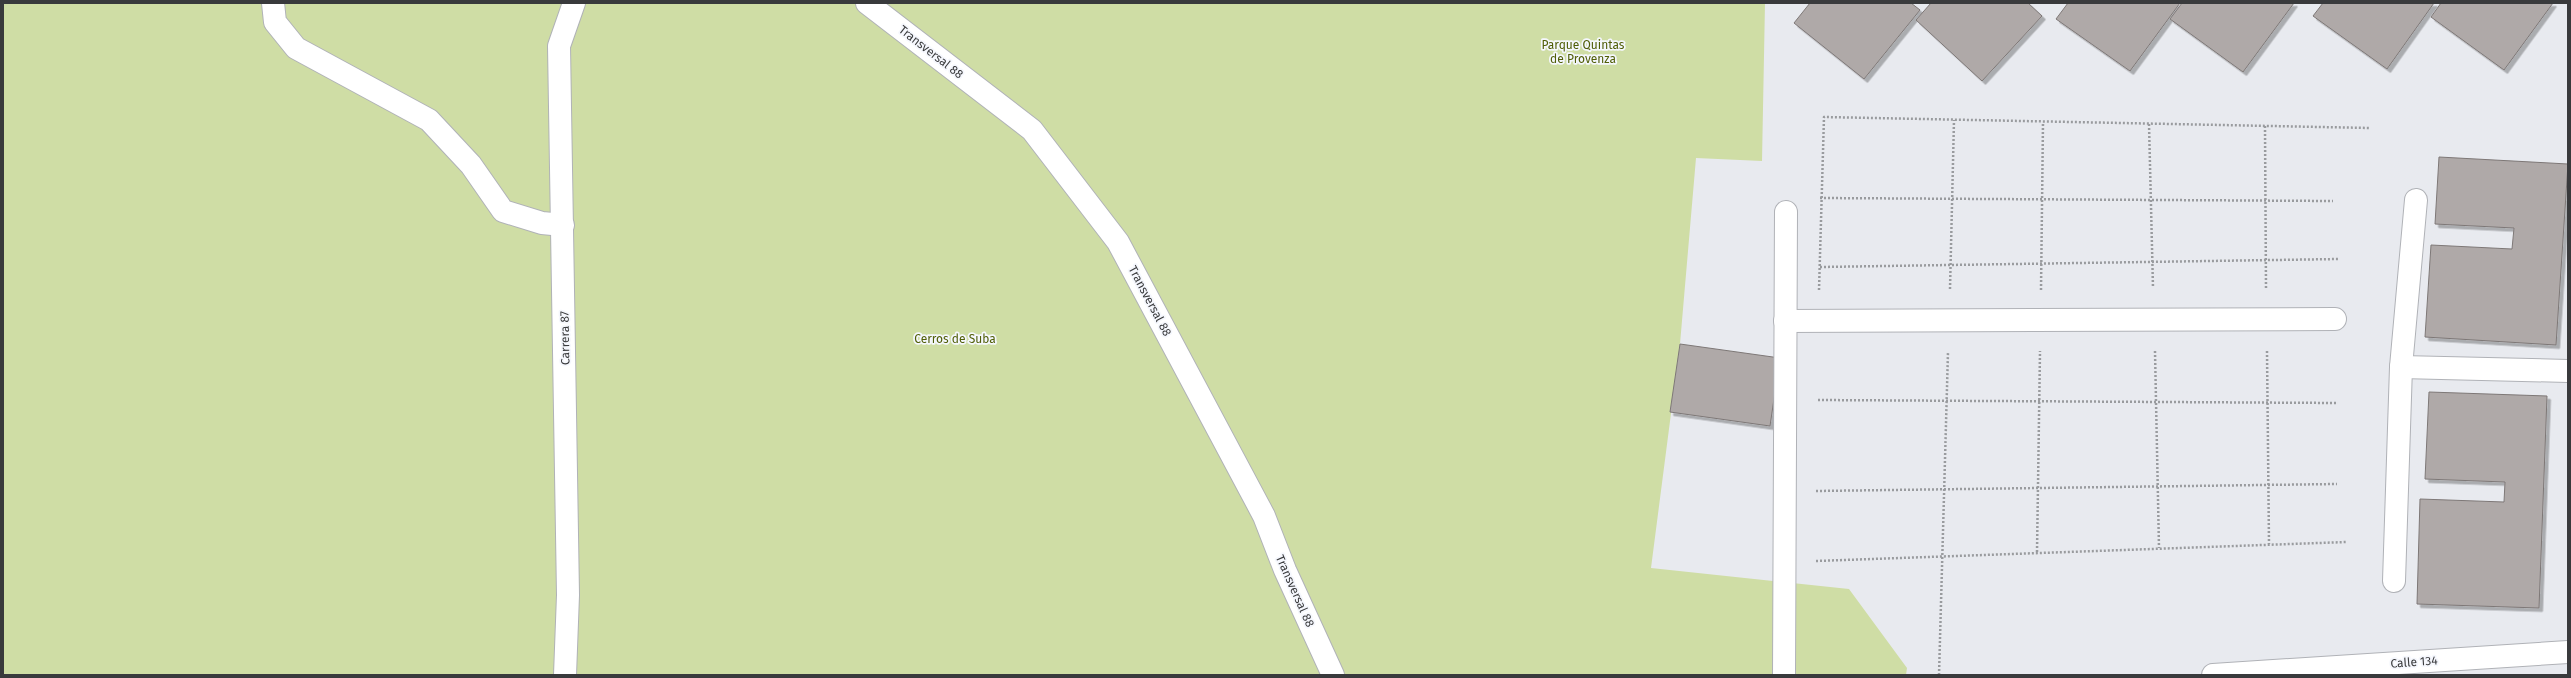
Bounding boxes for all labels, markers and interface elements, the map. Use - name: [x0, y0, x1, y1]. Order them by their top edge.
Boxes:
- street label: Transversal 88: [896, 23, 966, 82]
- park label: Parque Quintas de Provenza: [1542, 38, 1625, 66]
- street label: Transversal 88: [1126, 263, 1175, 339]
- street label: Carrera 87: [558, 311, 572, 365]
- park label: Cerros de Suba: [914, 332, 996, 346]
- street label: Transversal 88: [1273, 553, 1317, 630]
- street label: Calle 134: [2390, 653, 2439, 671]

